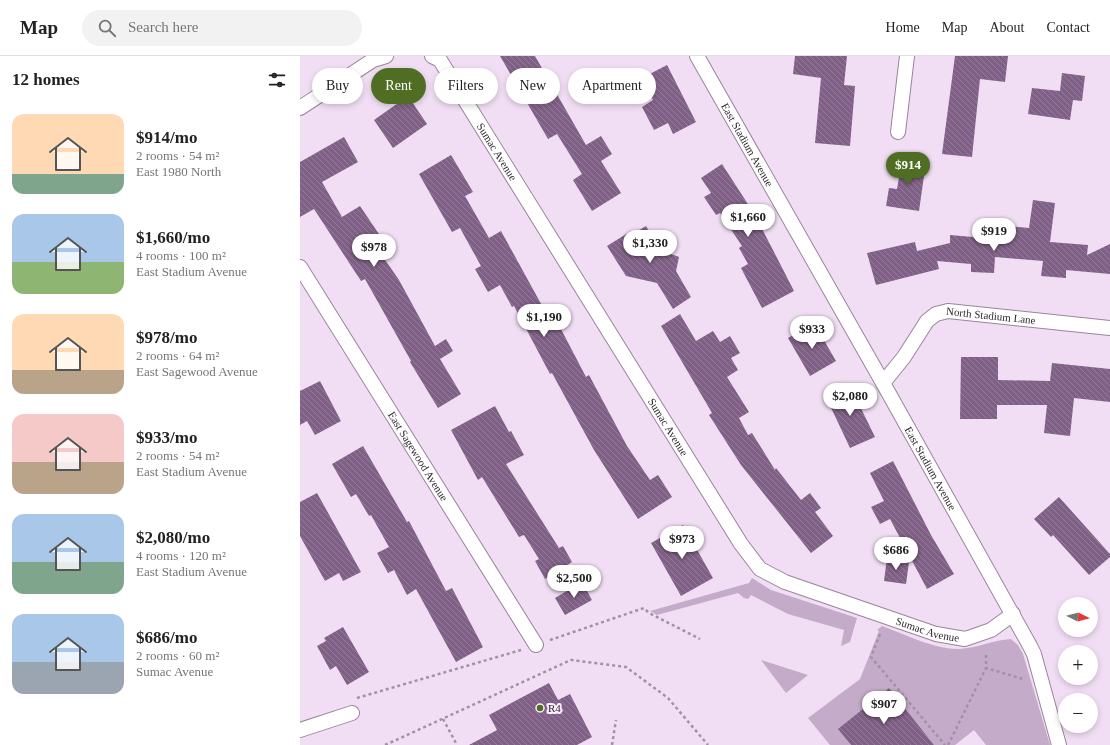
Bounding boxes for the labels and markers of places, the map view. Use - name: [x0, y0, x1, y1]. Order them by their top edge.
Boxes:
- pin: $914: [884, 152, 932, 186]
- pin: $1,660: [715, 204, 781, 238]
- pin: $919: [970, 218, 1018, 252]
- pin: $1,330: [617, 230, 683, 264]
- pin: $978: [350, 234, 398, 268]
- pin: $1,190: [511, 304, 577, 338]
- pin: $933: [788, 316, 836, 350]
- pin: $2,080: [817, 383, 883, 417]
- pin: $973: [658, 526, 706, 560]
- pin: $686: [872, 537, 920, 571]
- pin: $2,500: [541, 565, 607, 599]
- pin: $907: [860, 691, 908, 725]
- place label: R4: [548, 702, 561, 714]
- marker: R4: [535, 703, 545, 713]

